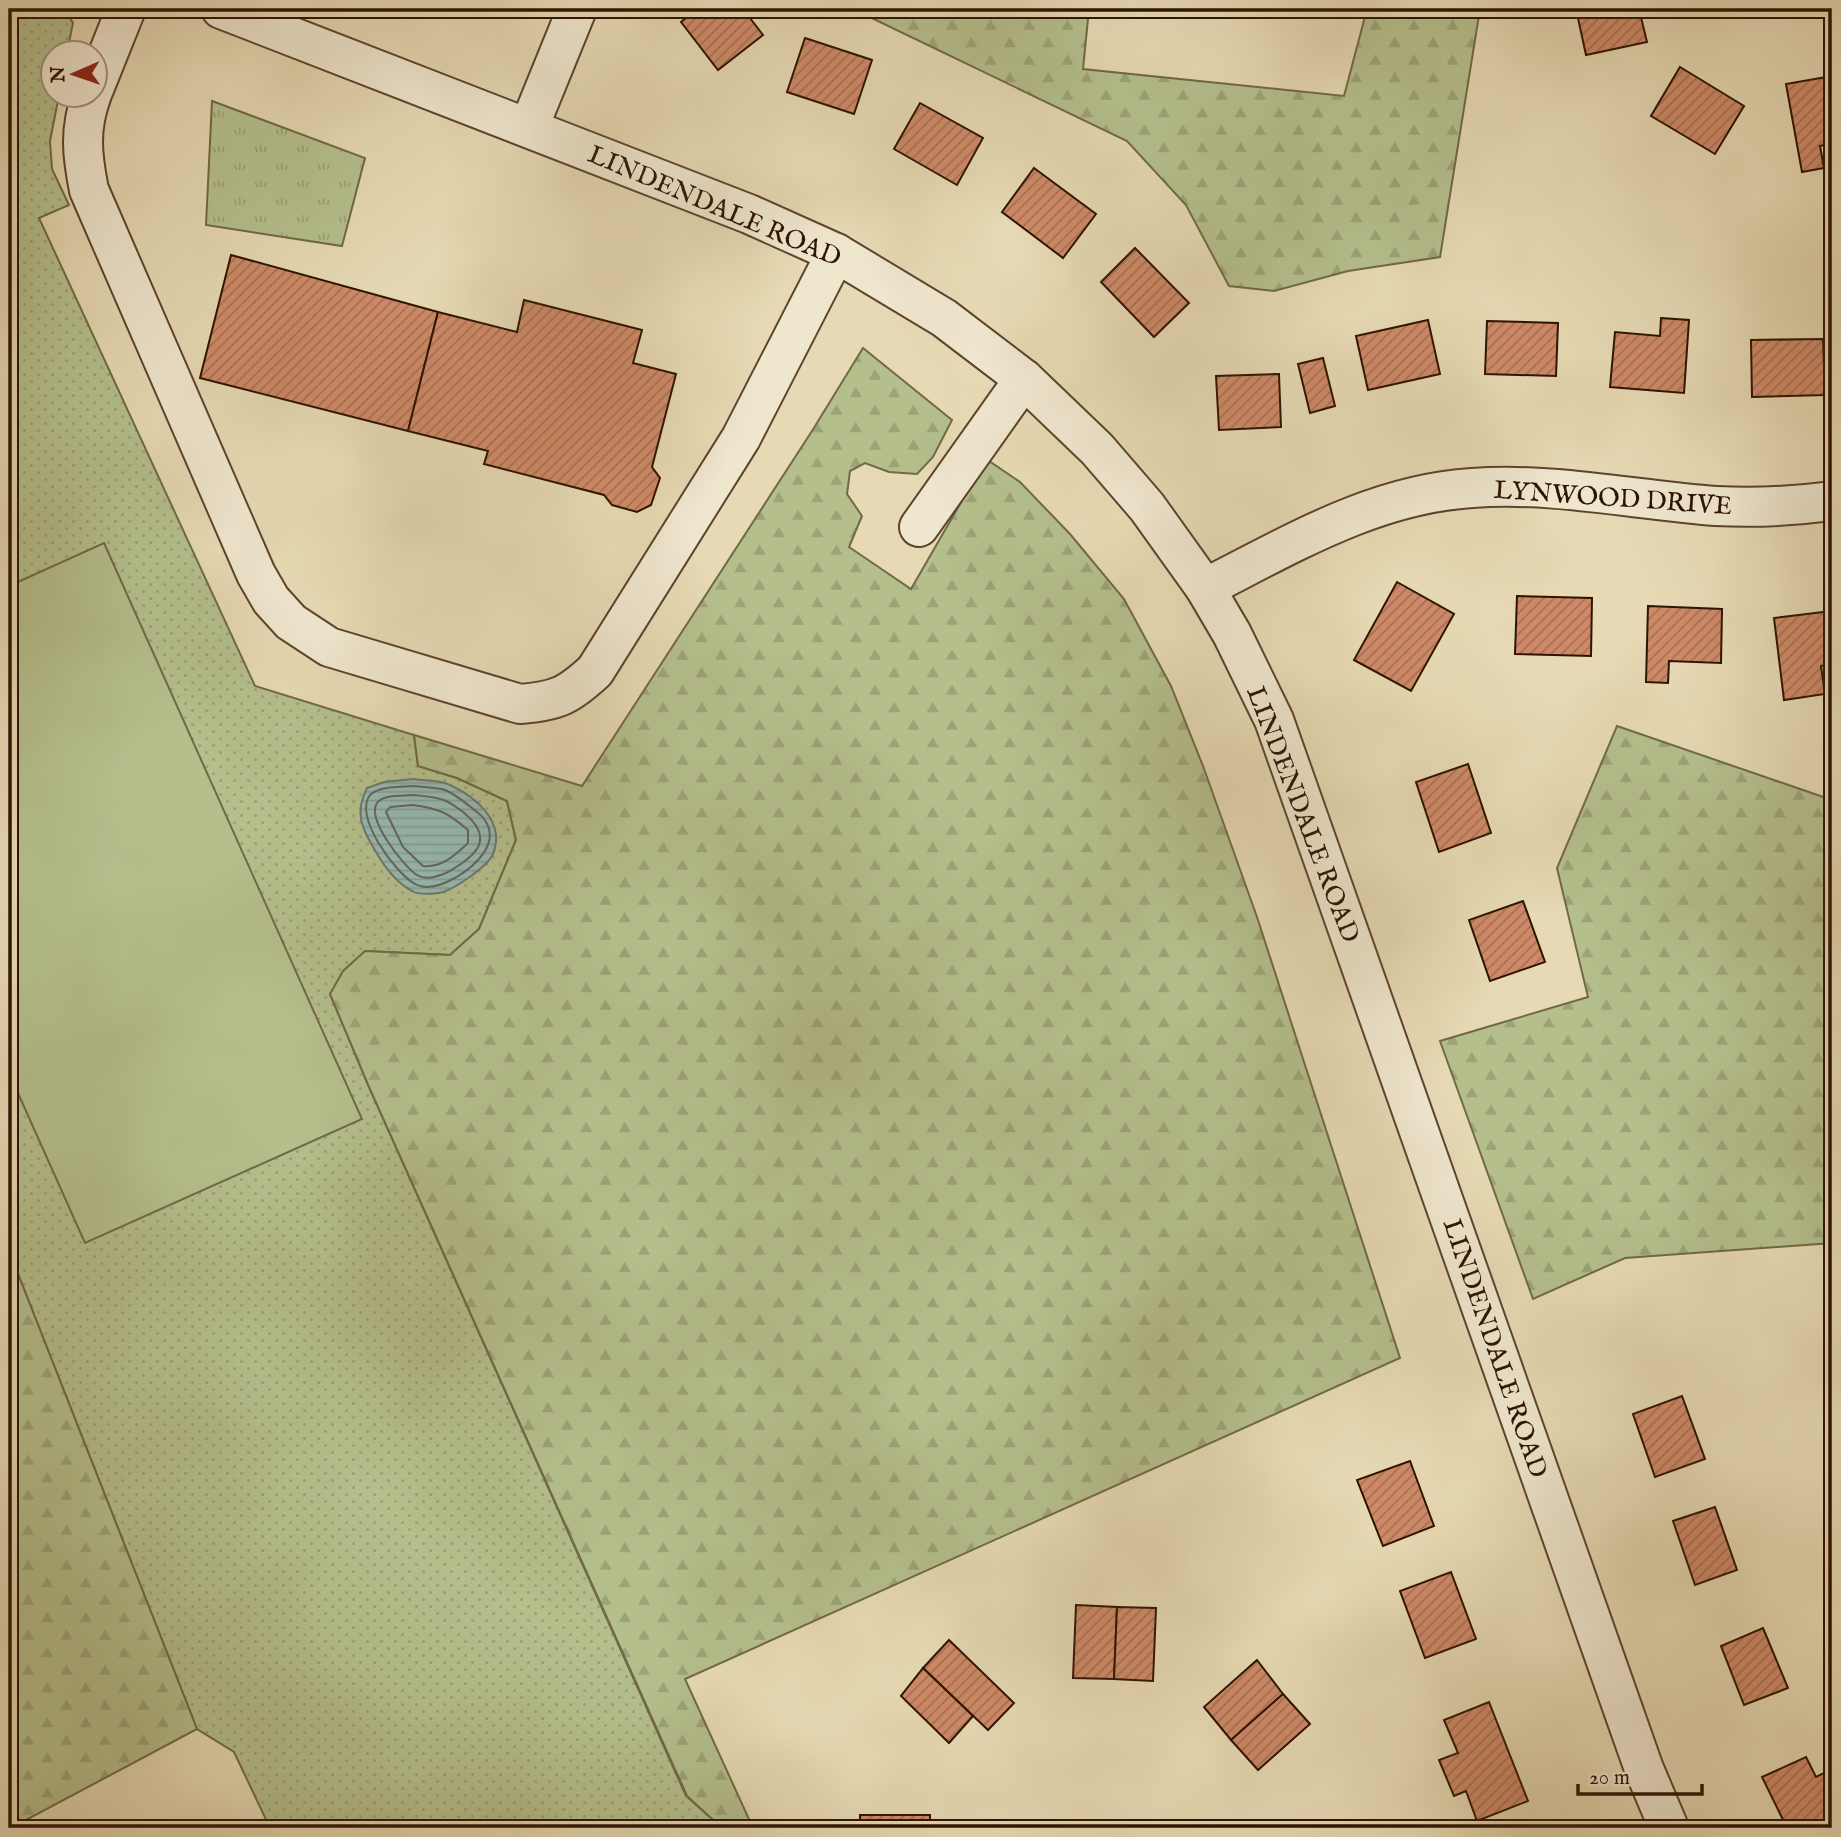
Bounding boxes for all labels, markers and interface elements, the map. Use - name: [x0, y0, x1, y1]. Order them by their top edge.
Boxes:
- north arrow: [38, 38, 108, 108]
- text: N: [47, 65, 71, 84]
- street label: LINDENDALE ROAD: [583, 138, 846, 275]
- street label: LYNWOOD DRIVE: [1493, 474, 1733, 523]
- street label: LINDENDALE ROAD: [1238, 682, 1367, 947]
- street label: LINDENDALE ROAD: [1435, 1215, 1554, 1482]
- scale bar: [1578, 1753, 1703, 1797]
- text: 20 m: [1589, 1765, 1630, 1792]

